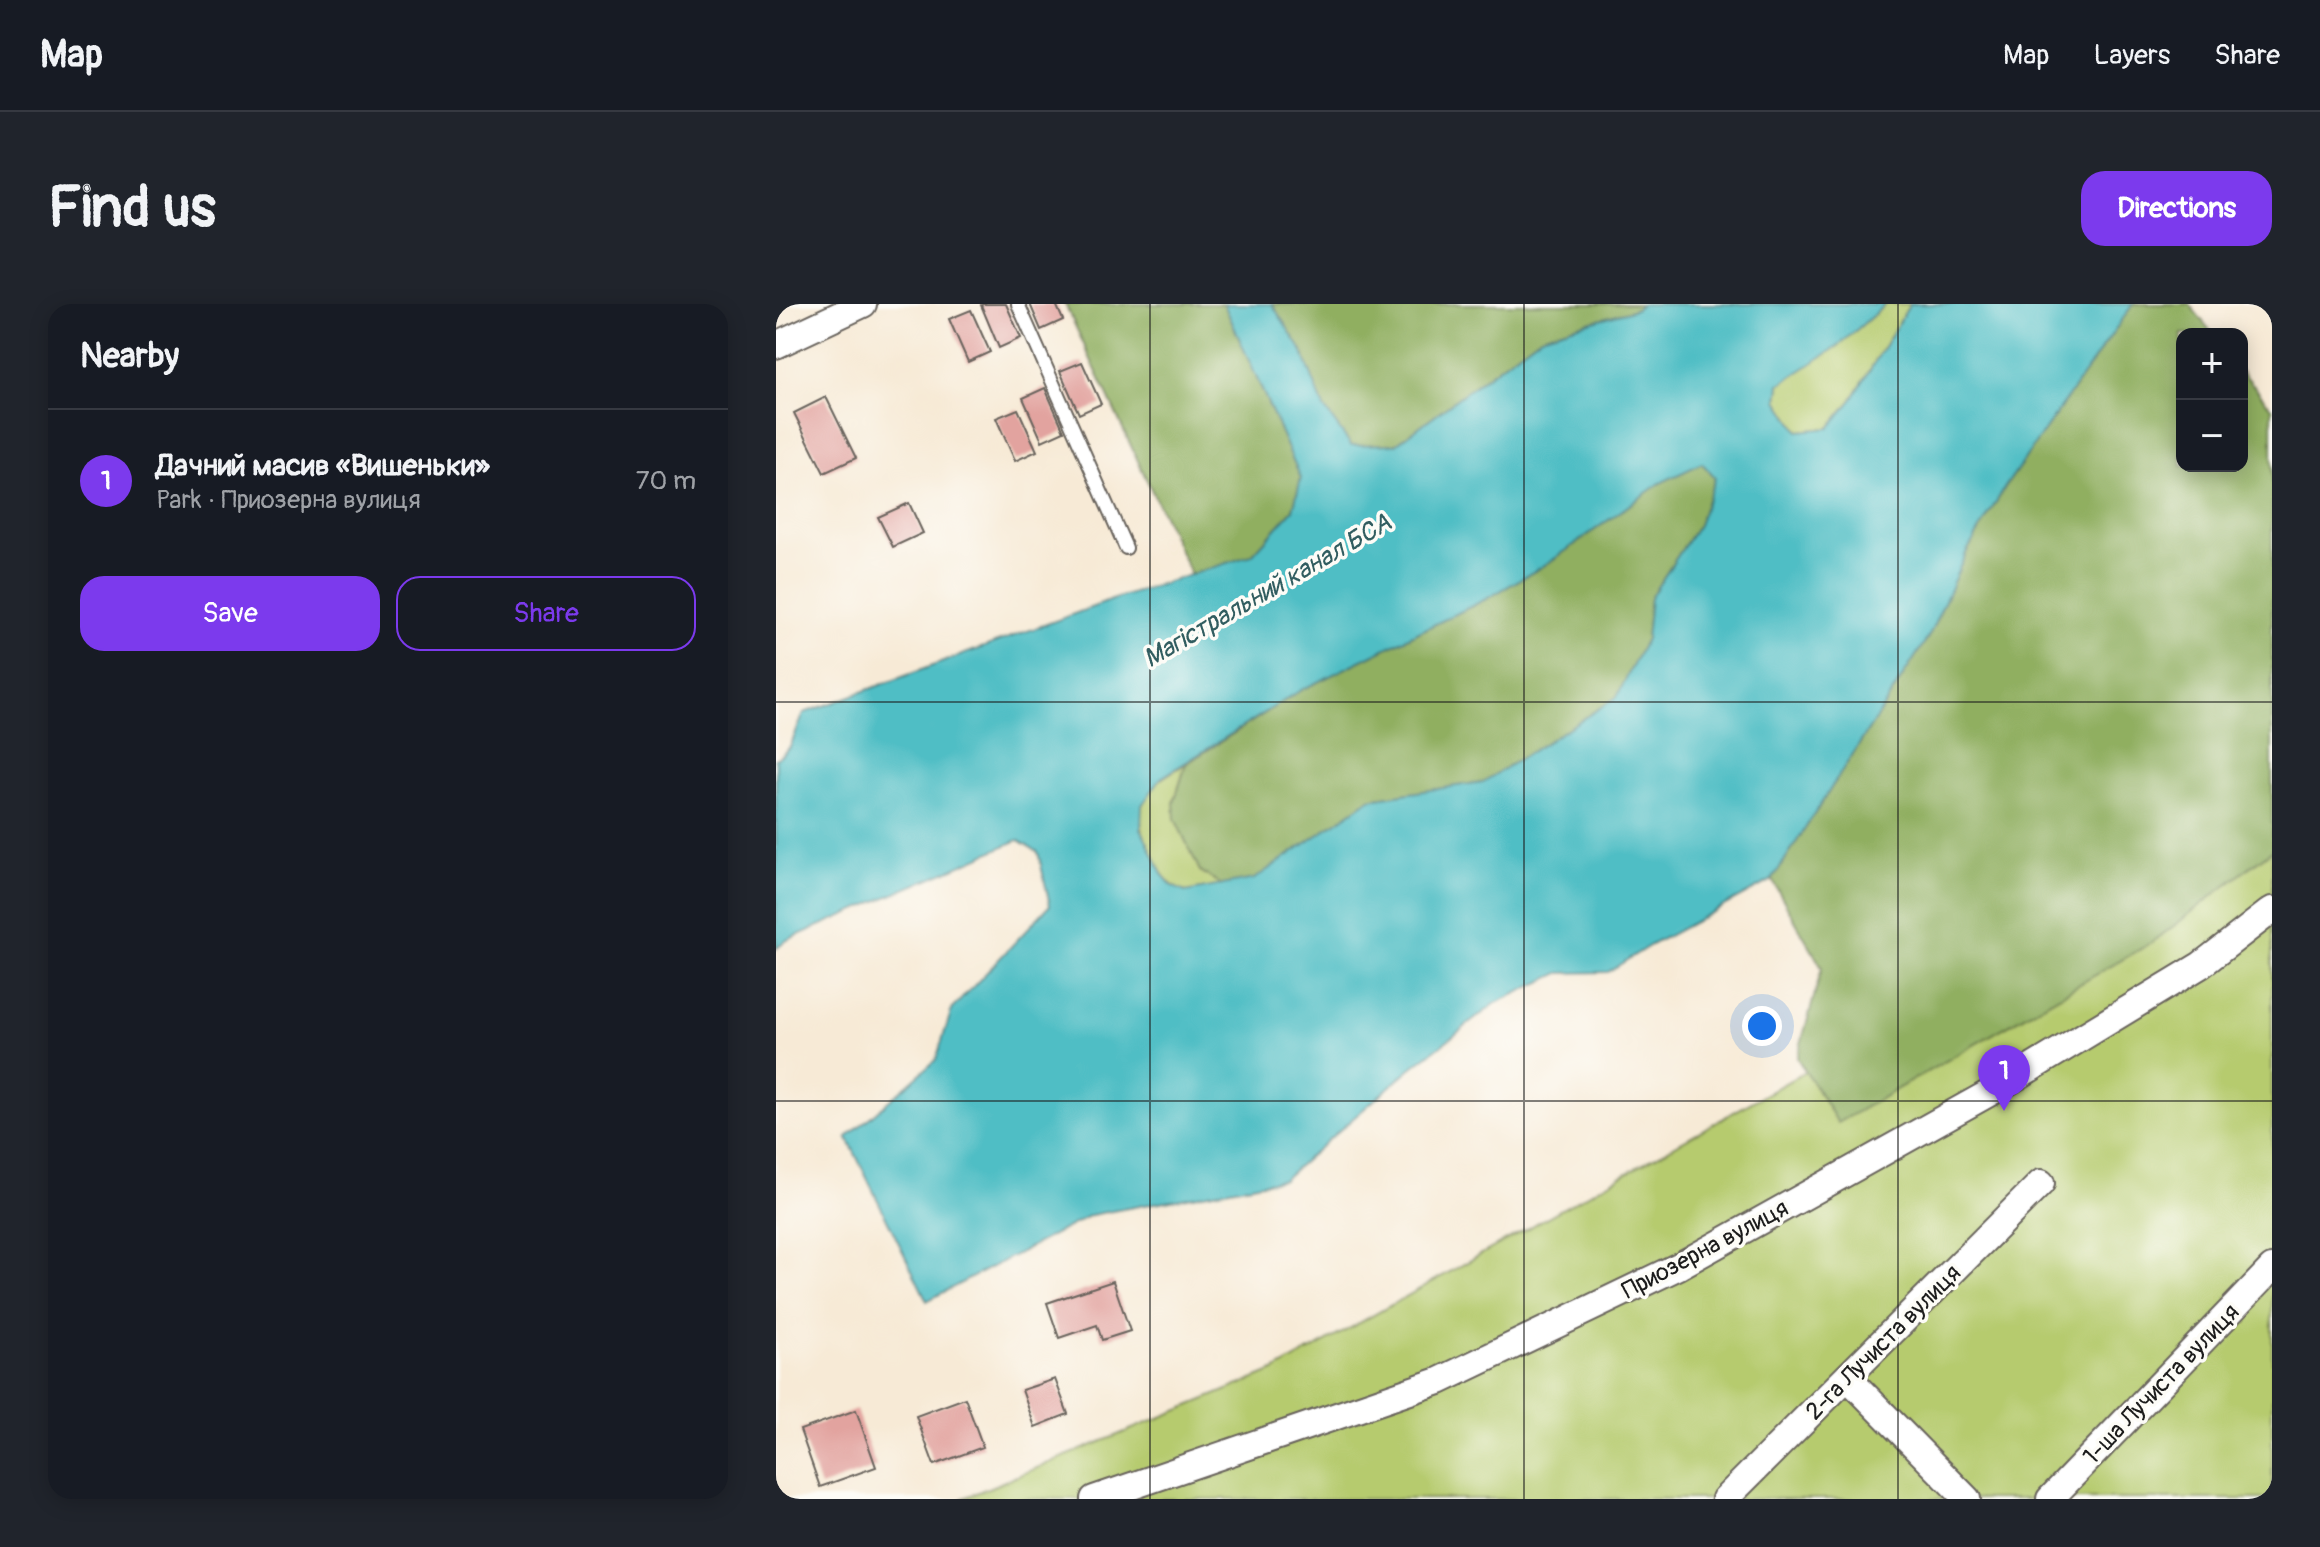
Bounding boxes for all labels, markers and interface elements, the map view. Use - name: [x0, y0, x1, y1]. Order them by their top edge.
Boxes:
- text: Map: [40, 31, 103, 79]
- text: Map: [2003, 38, 2049, 73]
- text: Layers: [2093, 38, 2170, 73]
- text: Share: [2214, 38, 2280, 73]
- button: Directions: [2081, 171, 2272, 246]
- text: Find us: [48, 174, 216, 243]
- map controls: [2176, 328, 2248, 472]
- button: +: [2176, 328, 2248, 400]
- text: Nearby: [80, 335, 179, 378]
- button: −: [2176, 400, 2248, 472]
- text: Дачний масив «Вишеньки»: [156, 447, 490, 484]
- text: 1: [101, 465, 111, 497]
- text: 70 m: [636, 465, 696, 497]
- text: Park · Приозерна вулиця: [156, 484, 421, 516]
- water label: Магістральний канал БСА: [1138, 507, 1397, 675]
- button: Save: [80, 576, 380, 651]
- button: Share: [396, 576, 696, 651]
- your location: [1742, 1006, 1782, 1046]
- pin: 1: [1978, 1045, 2030, 1111]
- street label: Приозерна вулиця: [1617, 1193, 1793, 1305]
- street label: 2-га Лучиста вулиця: [1800, 1259, 1967, 1426]
- street label: 1-ша Лучиста вулиця: [2077, 1298, 2245, 1471]

